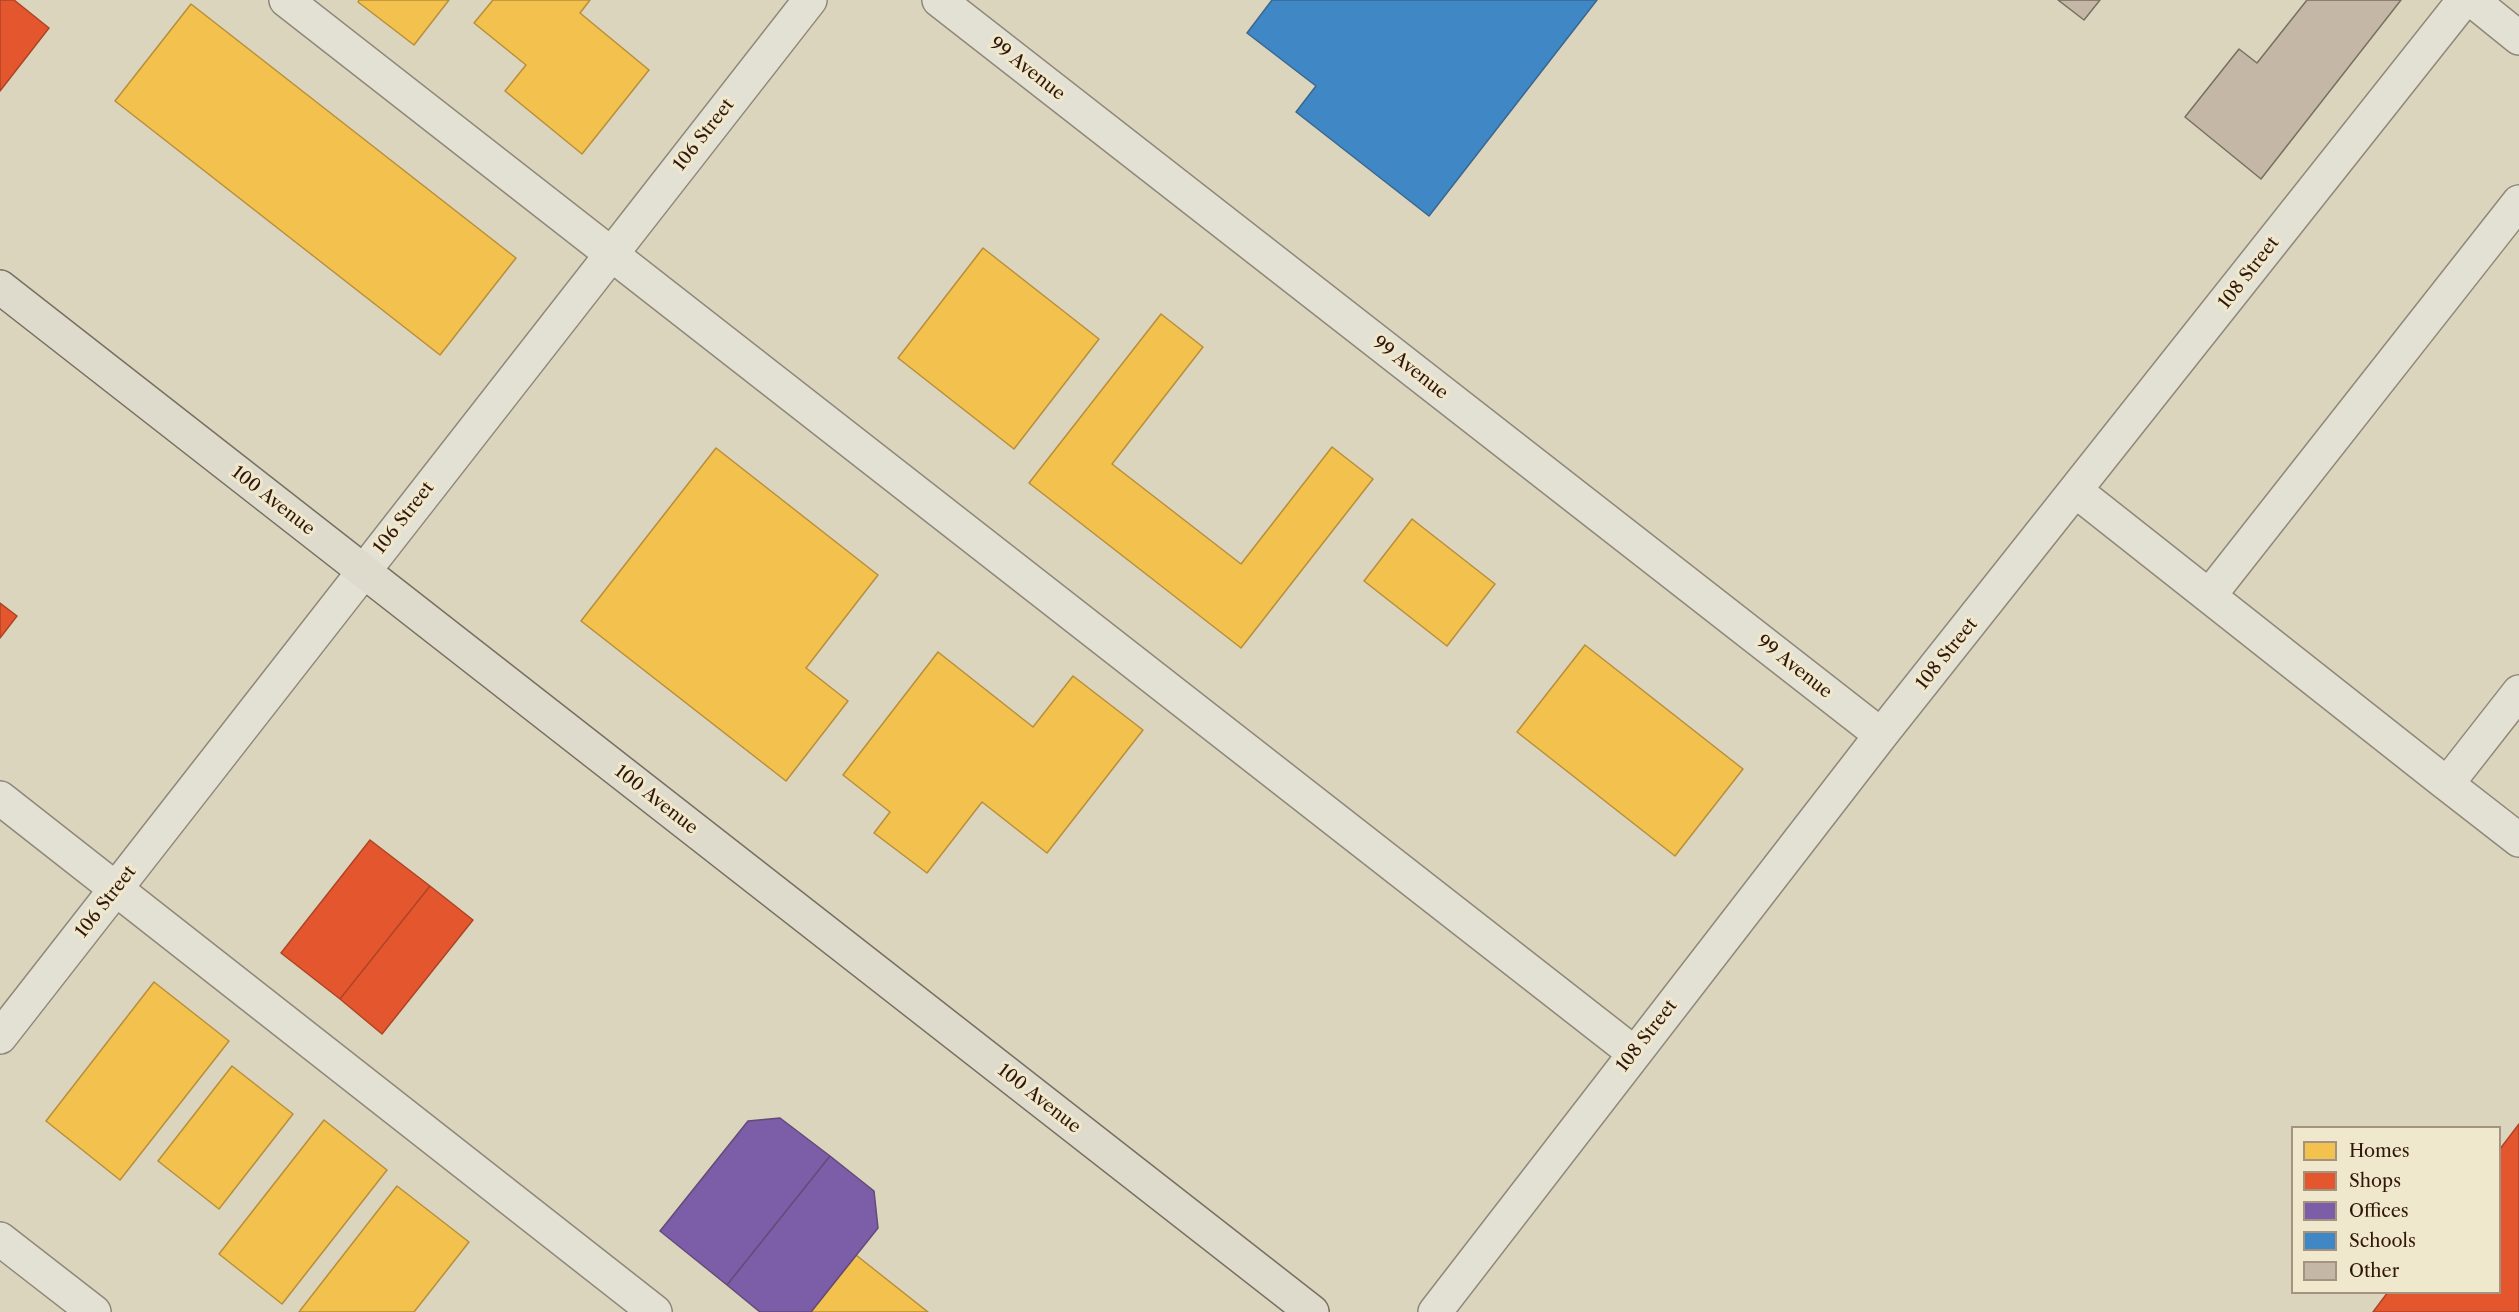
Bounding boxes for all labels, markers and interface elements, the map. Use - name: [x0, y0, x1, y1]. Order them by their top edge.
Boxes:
- street label: 99 Avenue: [985, 33, 1069, 105]
- street label: 106 Street: [669, 95, 739, 175]
- street label: 108 Street: [2214, 233, 2284, 313]
- street label: 99 Avenue: [1368, 332, 1452, 404]
- street label: 100 Avenue: [227, 462, 319, 540]
- street label: 106 Street: [369, 478, 439, 558]
- street label: 108 Street: [1912, 614, 1982, 694]
- street label: 99 Avenue: [1752, 631, 1836, 703]
- street label: 100 Avenue: [610, 761, 702, 839]
- street label: 106 Street: [71, 862, 141, 942]
- street label: 108 Street: [1612, 996, 1682, 1076]
- street label: 100 Avenue: [993, 1060, 1085, 1138]
- legend: [2291, 1126, 2501, 1294]
- text: Homes: [2349, 1140, 2410, 1162]
- text: Shops: [2349, 1170, 2401, 1192]
- text: Offices: [2349, 1200, 2409, 1222]
- text: Schools: [2349, 1230, 2416, 1252]
- text: Other: [2349, 1260, 2399, 1282]

